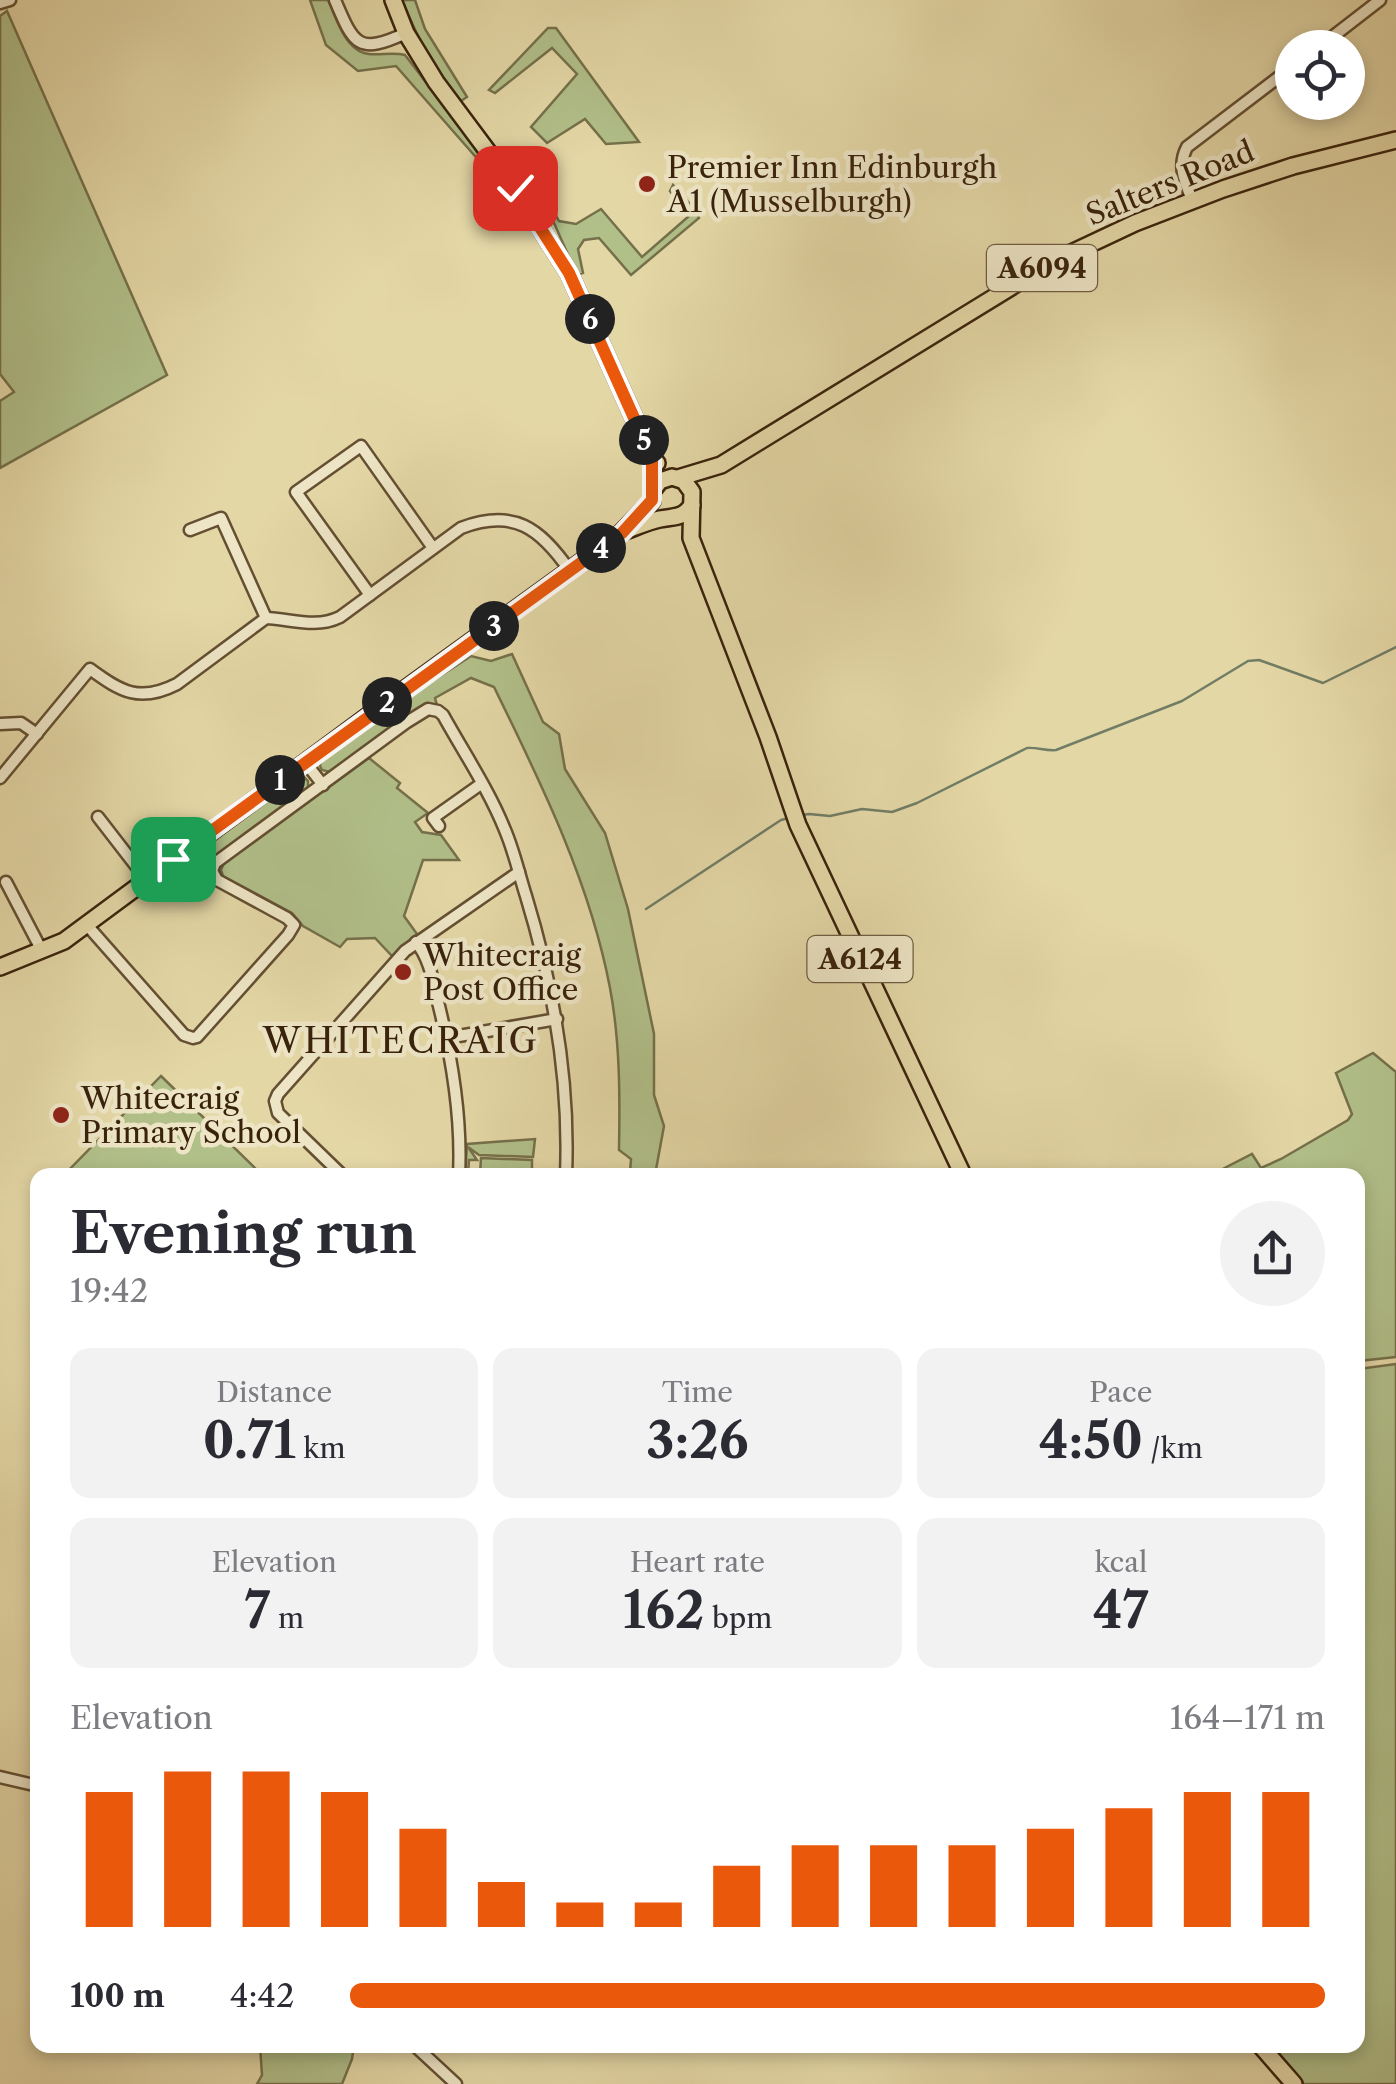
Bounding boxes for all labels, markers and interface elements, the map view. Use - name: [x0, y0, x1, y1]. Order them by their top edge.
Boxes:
- map controls: [1275, 30, 1365, 120]
- button: locate: [1275, 30, 1365, 120]
- street label: Salters Road: [1081, 133, 1259, 233]
- pin: [473, 146, 558, 231]
- place label: Premier Inn Edinburgh A1 (Musselburgh): [666, 149, 997, 220]
- icon: check: [488, 161, 543, 216]
- marker: Premier Inn Edinburgh A1 (Musselburgh): [636, 173, 658, 195]
- road number: A6094: [987, 245, 1097, 291]
- pin: 6: [565, 294, 615, 344]
- text: 6: [582, 302, 598, 336]
- pin: 5: [619, 415, 669, 465]
- text: 5: [636, 423, 652, 457]
- pin: 4: [576, 523, 626, 573]
- text: 4: [593, 531, 609, 565]
- pin: 3: [469, 601, 519, 651]
- text: 3: [486, 609, 502, 643]
- pin: 2: [362, 677, 412, 727]
- text: 2: [379, 685, 395, 719]
- pin: 1: [255, 755, 305, 805]
- text: 1: [274, 763, 286, 797]
- pin: [131, 817, 216, 902]
- icon: arrive: [146, 832, 201, 887]
- road number: A6124: [808, 936, 912, 982]
- place label: Whitecraig Post Office: [422, 937, 581, 1008]
- marker: Whitecraig Post Office: [392, 961, 414, 983]
- district label: WHITECRAIG: [262, 1019, 539, 1062]
- place label: Whitecraig Primary School: [80, 1080, 301, 1151]
- marker: Whitecraig Primary School: [50, 1104, 72, 1126]
- text: Evening run: [70, 1200, 417, 1267]
- button: share: [1220, 1201, 1325, 1306]
- text: 19:42: [70, 1271, 148, 1310]
- text: Distance: [216, 1375, 332, 1409]
- text: Time: [662, 1375, 733, 1409]
- text: Pace: [1089, 1375, 1152, 1409]
- text: 0.71: [203, 1409, 296, 1471]
- text: 3:26: [646, 1409, 749, 1471]
- text: 4:50: [1039, 1409, 1143, 1471]
- text: km: [296, 1431, 346, 1465]
- text: /km: [1143, 1431, 1203, 1465]
- text: Elevation: [212, 1545, 337, 1579]
- text: Heart rate: [630, 1545, 765, 1579]
- text: kcal: [1094, 1545, 1147, 1579]
- text: 7: [244, 1579, 270, 1641]
- text: 162: [623, 1579, 705, 1641]
- text: 47: [1093, 1579, 1149, 1641]
- text: m: [270, 1601, 304, 1635]
- text: bpm: [705, 1601, 772, 1635]
- text: Elevation: [70, 1698, 213, 1737]
- text: 164–171 m: [1170, 1698, 1325, 1737]
- text: 100 m: [70, 1976, 165, 2015]
- text: 4:42: [230, 1976, 294, 2015]

